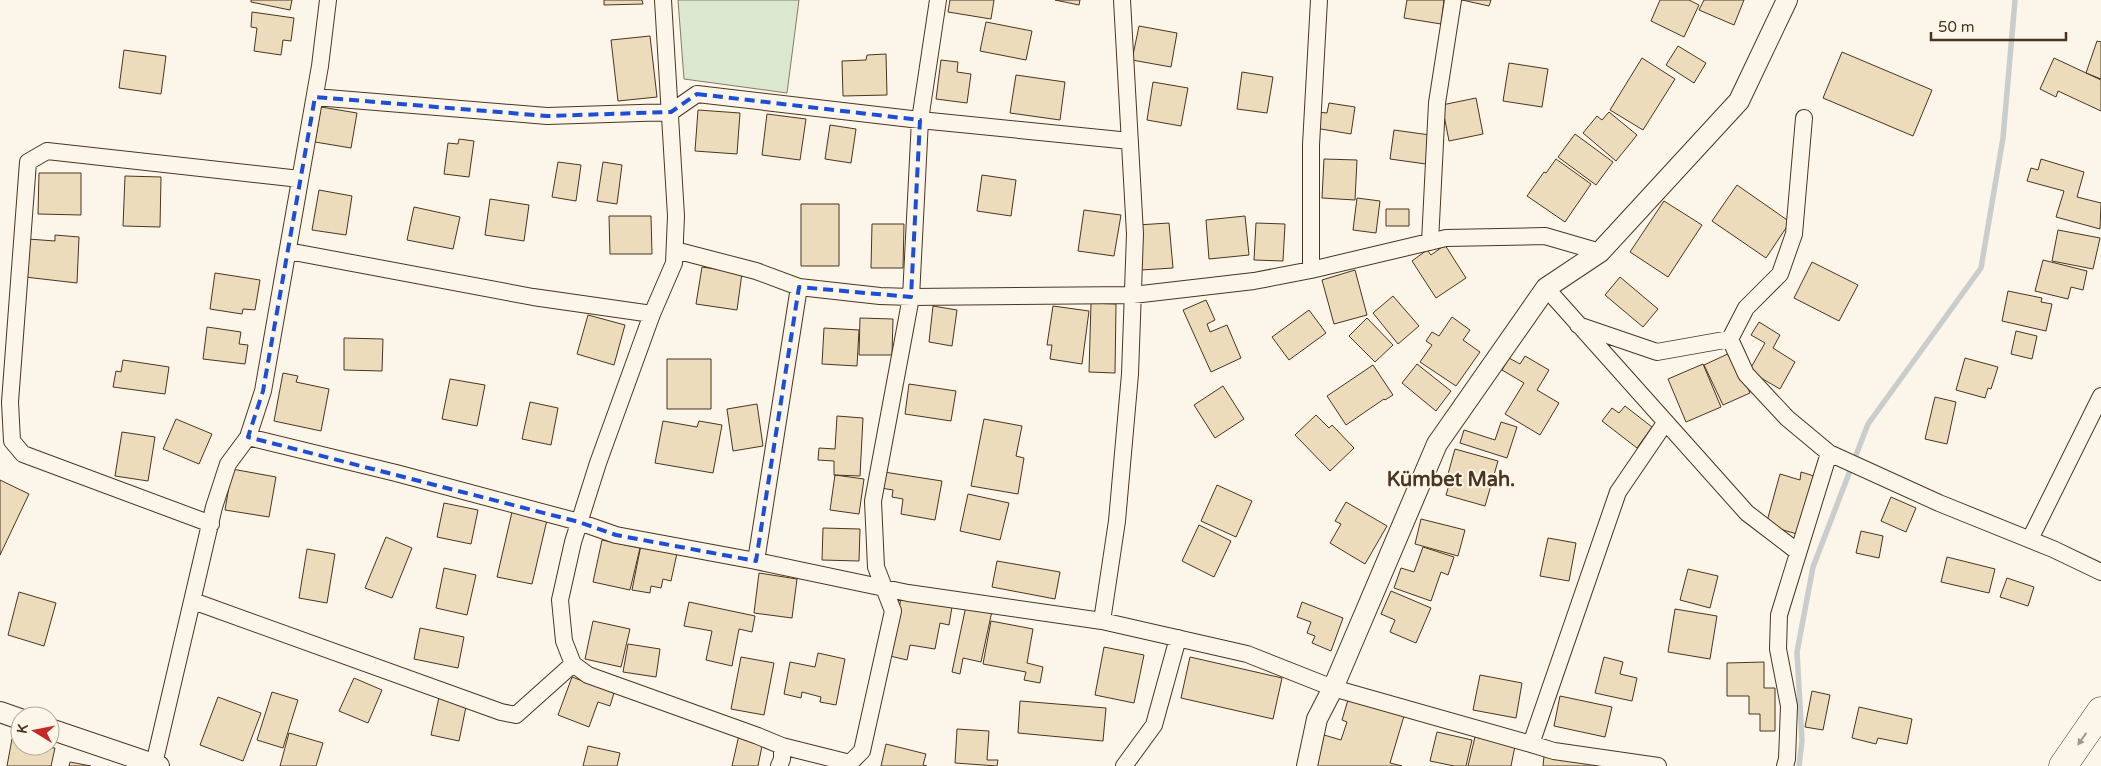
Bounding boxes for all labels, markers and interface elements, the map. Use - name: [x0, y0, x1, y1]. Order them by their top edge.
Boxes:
- scale bar: [1931, 10, 2066, 42]
- text: 50 m: [1938, 18, 1975, 36]
- district label: Kümbet Mah.: [1387, 468, 1515, 492]
- north arrow: [10, 706, 60, 756]
- text: K: [14, 722, 32, 735]
- one-way arrow: [2077, 732, 2087, 745]

